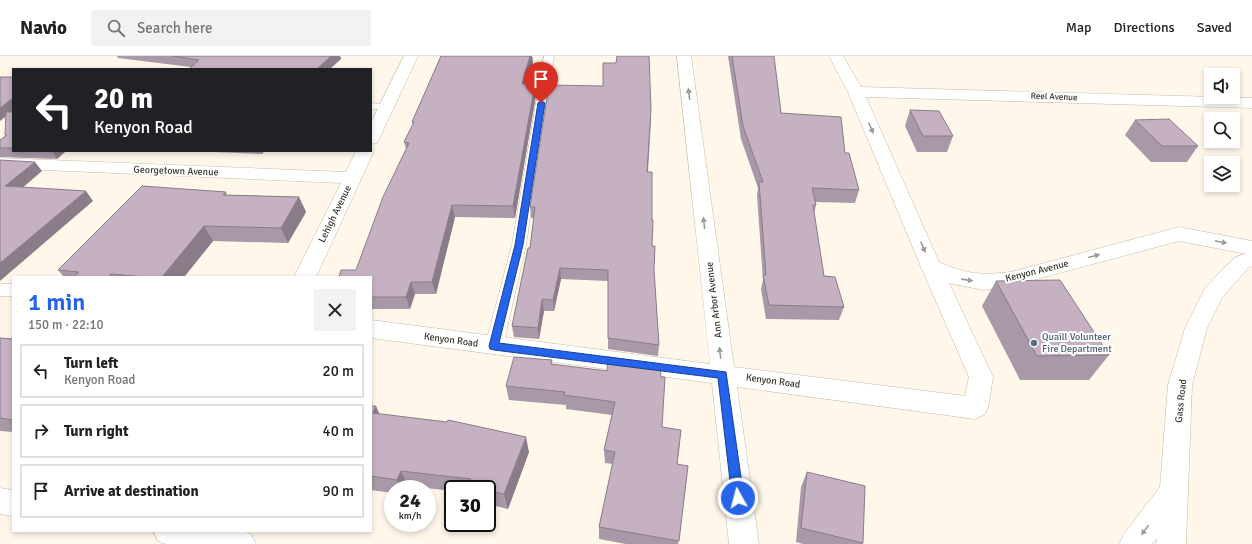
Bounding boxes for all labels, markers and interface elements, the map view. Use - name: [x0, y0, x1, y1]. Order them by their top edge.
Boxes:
- search box: [91, 10, 371, 46]
- text: Navio: [20, 16, 67, 40]
- icon: search: [105, 17, 127, 39]
- text: Search here: [137, 19, 213, 37]
- text: Map: [1066, 19, 1092, 36]
- text: Directions: [1114, 19, 1175, 36]
- text: Saved: [1197, 19, 1232, 36]
- pin: [524, 62, 558, 103]
- icon: arrive: [530, 68, 552, 90]
- map controls: [1204, 68, 1240, 192]
- button: sound: [1204, 68, 1240, 104]
- text: 20 m: [94, 82, 153, 116]
- icon: left: [28, 84, 80, 136]
- one-way arrow: [686, 88, 692, 100]
- street label: Reel Avenue: [1030, 91, 1078, 103]
- button: search: [1204, 112, 1240, 148]
- text: Kenyon Road: [94, 116, 193, 138]
- one-way arrow: [868, 122, 874, 133]
- button: layers: [1204, 156, 1240, 192]
- street label: Georgetown Avenue: [133, 164, 219, 178]
- street label: Lehigh Avenue: [316, 183, 354, 245]
- one-way arrow: [701, 217, 708, 230]
- one-way arrow: [1214, 239, 1227, 245]
- one-way arrow: [920, 242, 926, 254]
- one-way arrow: [1088, 253, 1100, 259]
- street label: Kenyon Avenue: [1004, 257, 1070, 285]
- street label: Ann Arbor Avenue: [703, 261, 725, 339]
- one-way arrow: [961, 277, 974, 283]
- text: 1 min: [28, 287, 85, 317]
- button: close: [314, 289, 356, 331]
- text: 150 m · 22:10: [28, 317, 104, 333]
- street label: Kenyon Road: [423, 330, 479, 350]
- place label: Quaill Volunteer Fire Department: [1042, 331, 1112, 355]
- marker: Quaill Volunteer Fire Department: [1029, 338, 1039, 348]
- one-way arrow: [717, 346, 723, 359]
- text: Turn left: [64, 354, 118, 372]
- icon: left: [30, 360, 52, 382]
- text: 20 m: [323, 362, 354, 380]
- street label: Kenyon Road: [745, 371, 801, 391]
- text: Kenyon Road: [64, 372, 135, 388]
- street label: Gass Road: [1173, 379, 1189, 423]
- icon: right: [30, 420, 52, 442]
- text: Turn right: [64, 422, 129, 440]
- text: 40 m: [323, 422, 354, 440]
- position arrow: [717, 477, 759, 519]
- icon: arrive: [30, 480, 52, 502]
- speed limit sign: 30: [444, 480, 496, 532]
- text: Arrive at destination: [64, 482, 199, 500]
- text: 90 m: [323, 482, 354, 500]
- text: 24: [399, 488, 421, 513]
- text: km/h: [399, 510, 421, 522]
- one-way arrow: [1141, 524, 1149, 535]

